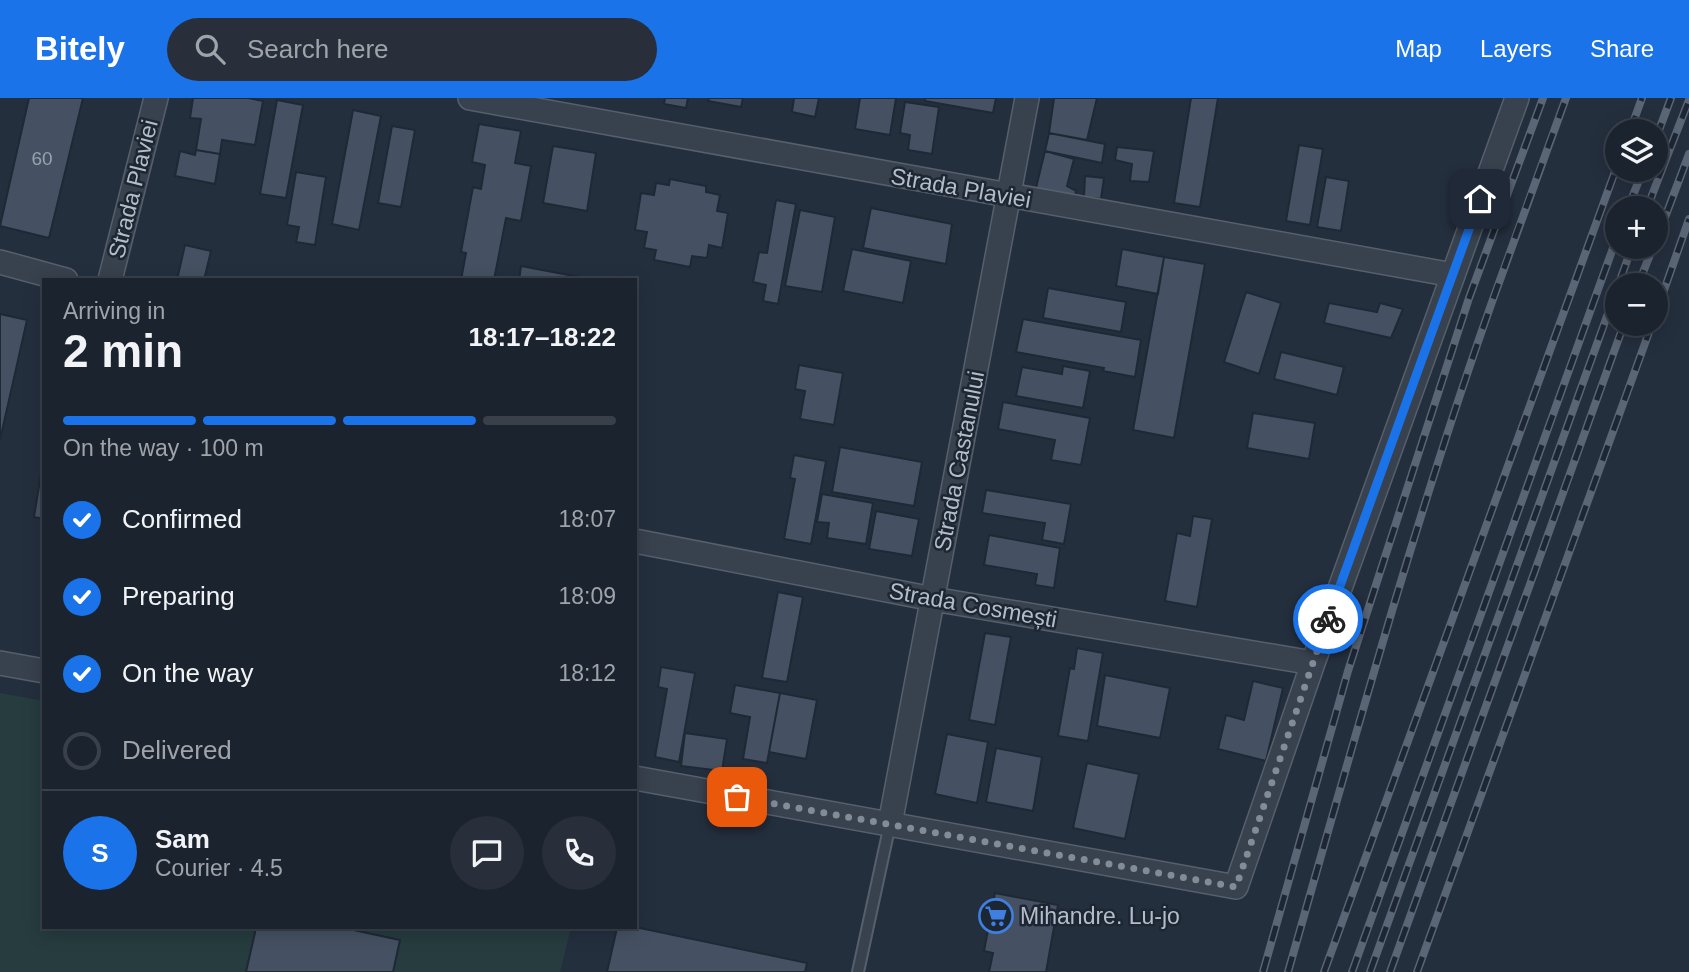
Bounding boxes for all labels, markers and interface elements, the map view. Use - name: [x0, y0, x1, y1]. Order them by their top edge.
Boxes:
- search box: [167, 18, 657, 81]
- text: Bitely: [35, 30, 125, 67]
- icon: search: [191, 30, 229, 68]
- text: Search here: [247, 34, 389, 64]
- text: Map: [1395, 35, 1442, 62]
- text: Layers: [1480, 35, 1552, 62]
- text: Share: [1590, 35, 1654, 62]
- street label: Strada Plaviei: [103, 117, 163, 261]
- map controls: [1605, 119, 1668, 336]
- button: layers: [1605, 119, 1668, 182]
- house number: 60: [31, 148, 53, 169]
- street label: Strada Plaviei: [889, 163, 1033, 213]
- pin: [1450, 169, 1510, 229]
- icon: home: [1461, 180, 1499, 218]
- button: +: [1605, 196, 1668, 259]
- button: −: [1605, 273, 1668, 336]
- text: Arriving in: [63, 298, 165, 324]
- text: 18:17–18:22: [469, 322, 616, 352]
- text: 2 min: [63, 325, 183, 377]
- street label: Strada Castanului: [929, 369, 989, 553]
- text: On the way · 100 m: [63, 435, 264, 461]
- icon: check: [63, 501, 101, 539]
- text: Confirmed: [122, 504, 242, 534]
- text: 18:07: [558, 506, 616, 532]
- street label: Strada Cosmești: [887, 577, 1059, 633]
- icon: check: [63, 578, 101, 616]
- text: Preparing: [122, 581, 235, 611]
- text: 18:09: [558, 583, 616, 609]
- courier: [1293, 584, 1363, 654]
- icon: bike: [1309, 600, 1347, 638]
- icon: check: [63, 655, 101, 693]
- text: On the way: [122, 658, 254, 688]
- text: 18:12: [558, 660, 616, 686]
- text: Delivered: [122, 735, 232, 765]
- pin: [707, 767, 767, 827]
- icon: bag: [718, 778, 756, 816]
- button: chat: [450, 816, 524, 890]
- button: phone: [542, 816, 616, 890]
- text: Sam: [155, 824, 210, 854]
- text: S: [91, 838, 109, 868]
- text: Courier · 4.5: [155, 855, 283, 881]
- supermarket icon: Mihandre. Lu-jo: [977, 897, 1015, 935]
- place label: Mihandre. Lu-jo: [1020, 903, 1180, 929]

